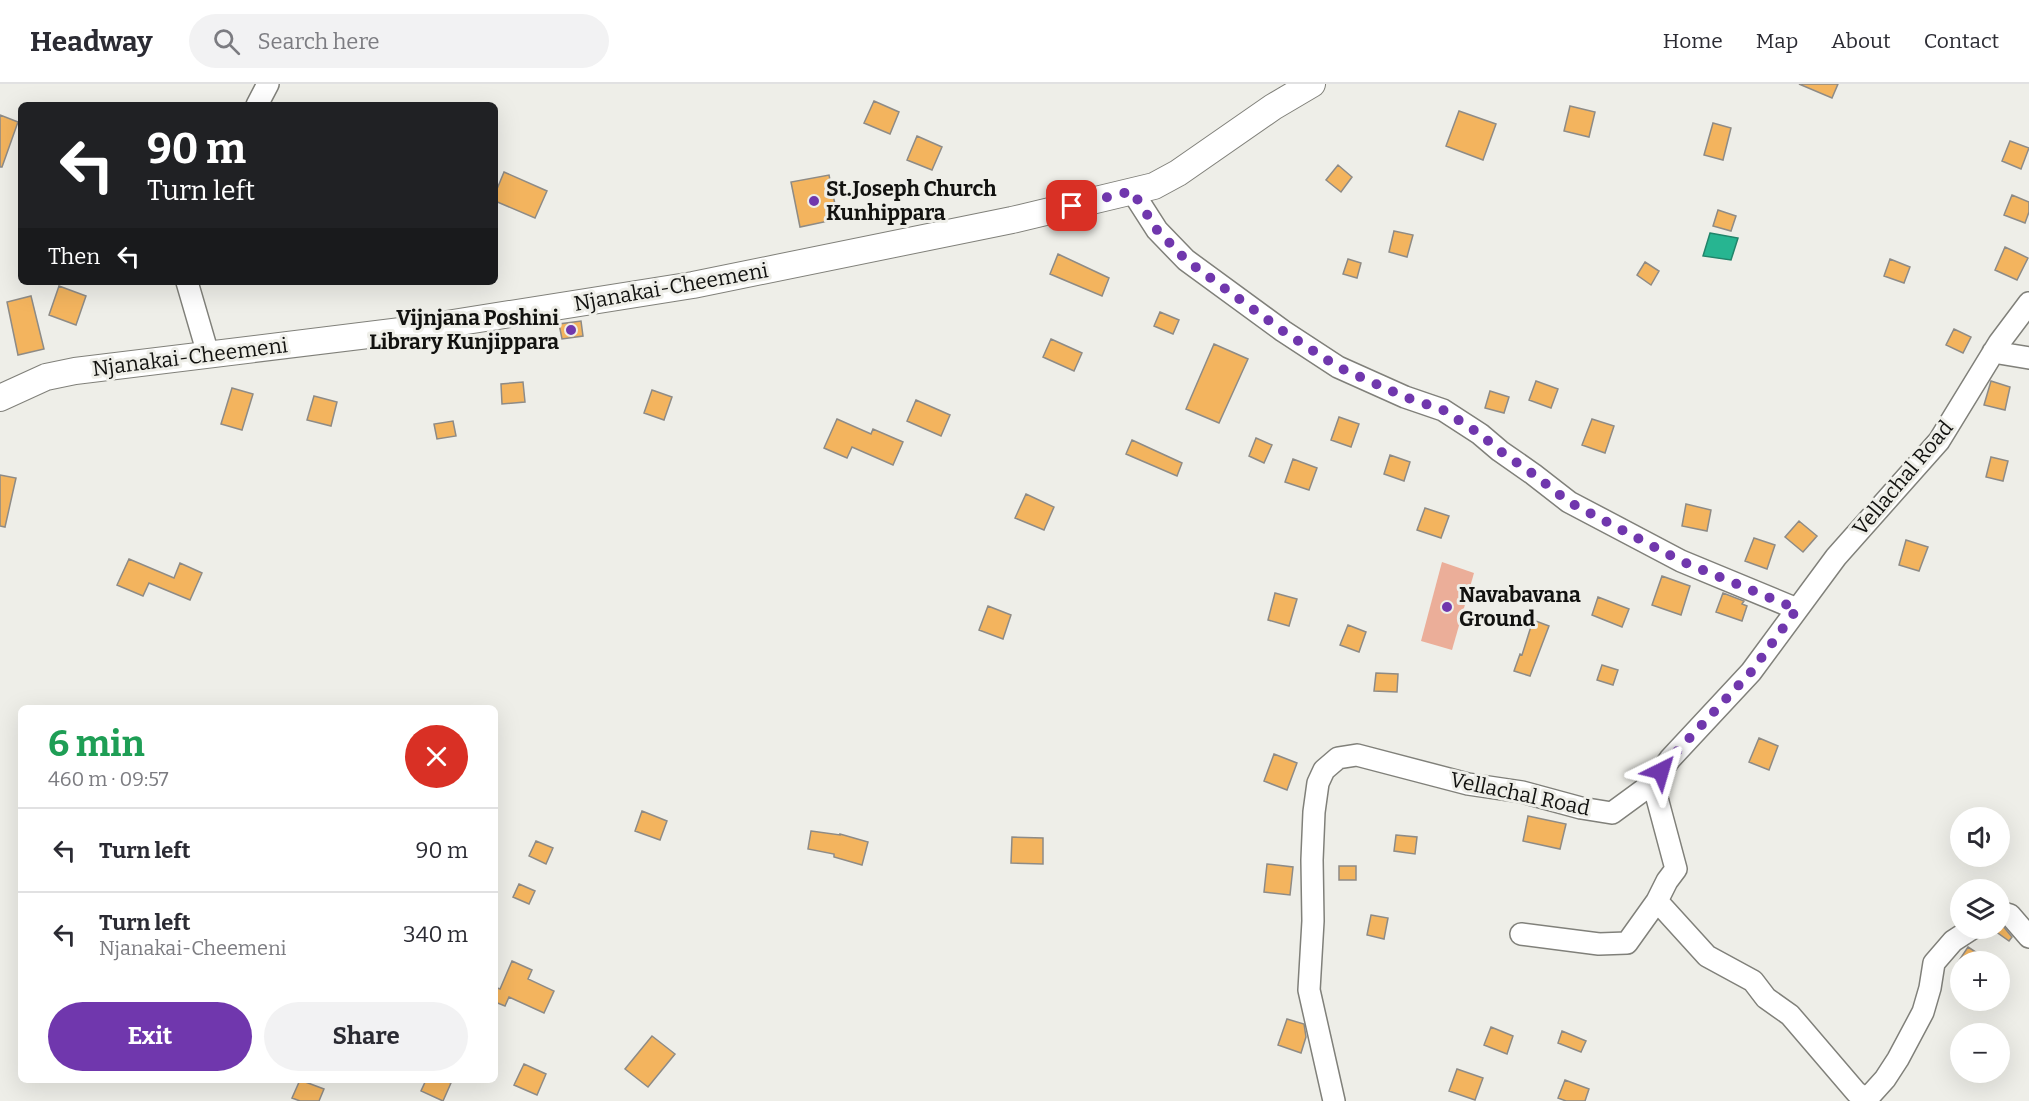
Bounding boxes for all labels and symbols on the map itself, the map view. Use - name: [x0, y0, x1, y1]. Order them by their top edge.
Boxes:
- place label: St.Joseph Church Kunhippara: [826, 176, 997, 226]
- pin: [1046, 180, 1097, 231]
- marker: St.Joseph Church Kunhippara: [807, 194, 821, 208]
- street label: Njanakai-Cheemeni: [572, 257, 770, 317]
- place label: Vijnjana Poshini Library Kunjippara: [369, 305, 559, 355]
- marker: Vijnjana Poshini Library Kunjippara: [564, 323, 578, 337]
- street label: Njanakai-Cheemeni: [91, 332, 289, 382]
- street label: Vellachal Road: [1847, 415, 1959, 541]
- place label: Navabavana Ground: [1459, 582, 1581, 632]
- marker: Navabavana Ground: [1440, 600, 1454, 614]
- position arrow: [1629, 739, 1693, 803]
- street label: Vellachal Road: [1448, 766, 1592, 822]

